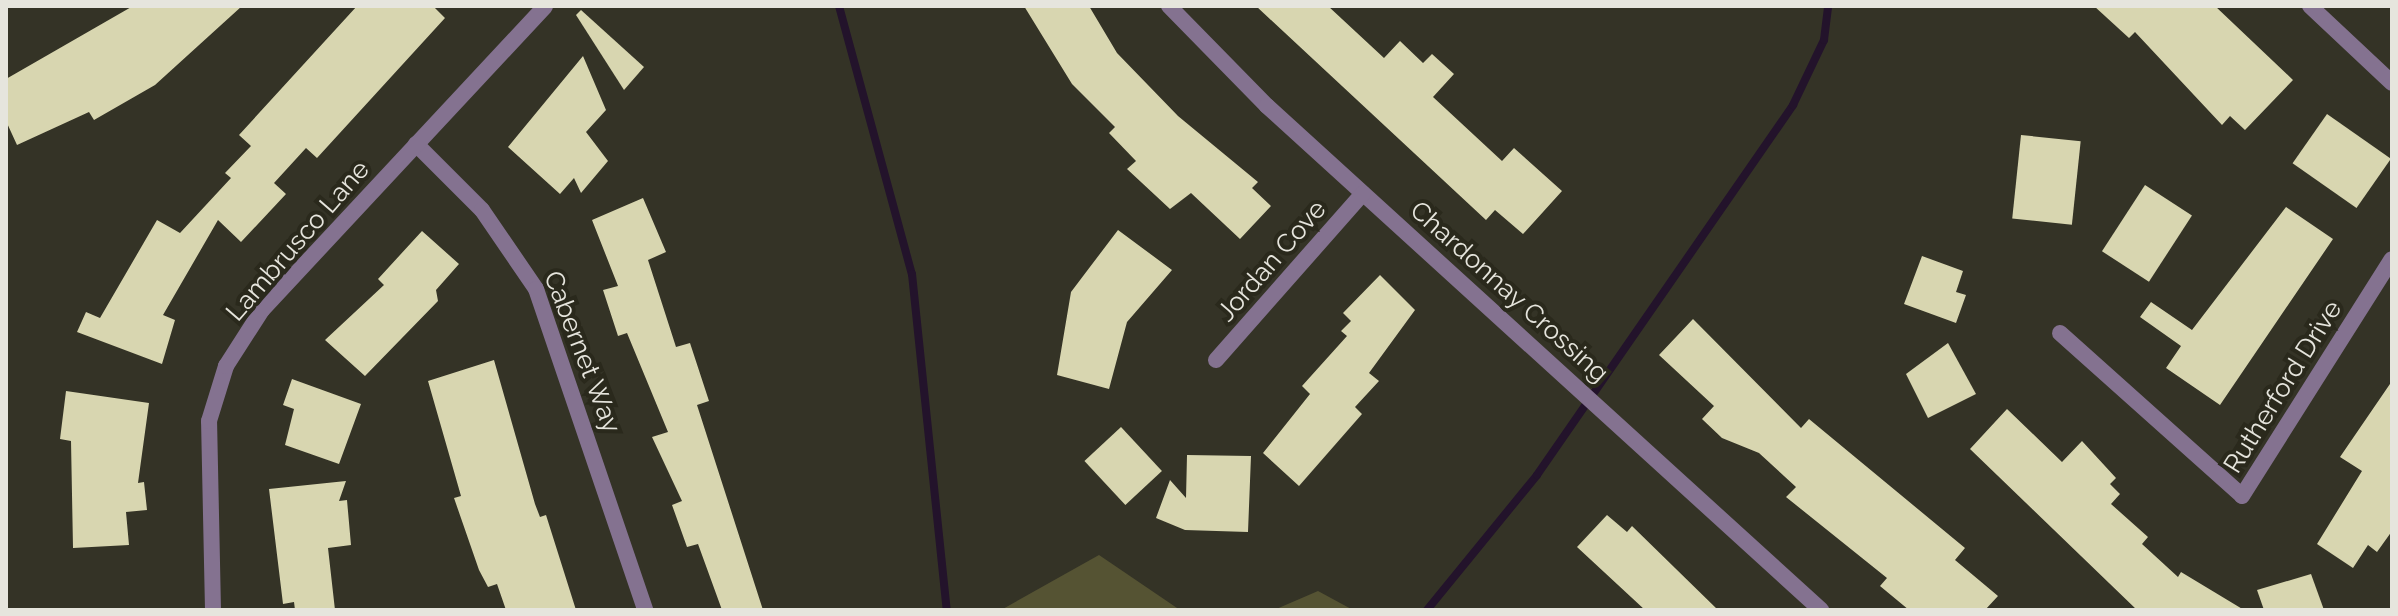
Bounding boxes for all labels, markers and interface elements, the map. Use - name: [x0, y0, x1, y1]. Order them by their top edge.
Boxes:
- street label: Lambrusco Lane: [220, 154, 376, 328]
- street label: Jordan Cove: [1211, 194, 1333, 328]
- street label: Chardonnay Crossing: [1403, 195, 1615, 389]
- street label: Cabernet Way: [537, 266, 627, 438]
- street label: Rutherford Drive: [2217, 295, 2349, 479]

